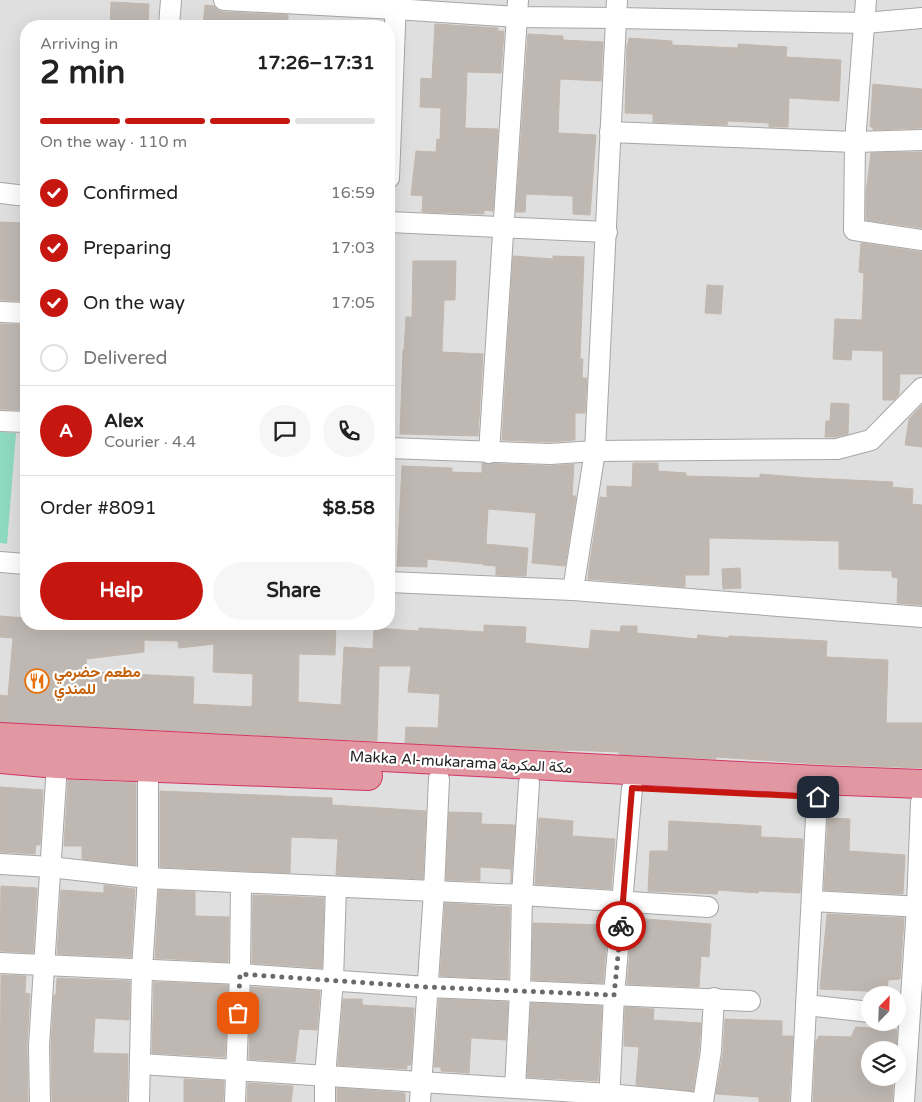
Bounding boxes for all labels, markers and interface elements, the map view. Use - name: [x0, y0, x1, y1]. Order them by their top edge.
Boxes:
- text: Arriving in: [40, 34, 118, 54]
- text: 17:26–17:31: [257, 52, 375, 74]
- text: 2 min: [40, 54, 125, 92]
- text: On the way · 110 m: [40, 132, 187, 152]
- icon: check: [40, 179, 68, 207]
- text: Confirmed: [83, 182, 178, 204]
- text: 16:59: [331, 183, 375, 203]
- icon: check: [40, 234, 68, 262]
- text: Preparing: [83, 237, 172, 259]
- text: 17:03: [331, 238, 375, 258]
- icon: check: [40, 289, 68, 317]
- text: On the way: [83, 292, 185, 314]
- text: 17:05: [331, 293, 375, 313]
- text: Delivered: [83, 347, 168, 369]
- button: chat: [259, 405, 311, 457]
- button: phone: [323, 405, 375, 457]
- text: Alex: [104, 410, 144, 432]
- text: A: [59, 420, 73, 442]
- text: Courier · 4.4: [104, 432, 196, 452]
- text: Order #8091: [40, 497, 157, 519]
- text: $8.58: [323, 497, 375, 519]
- button: Help: [40, 562, 203, 620]
- button: Share: [213, 562, 375, 620]
- place label: مطعم حضرمي للمندي: [54, 663, 141, 702]
- restaurant icon: مطعم حضرمي للمندي: [24, 668, 50, 694]
- street label: Makka Al-mukarama مكة المكرمة: [349, 747, 573, 777]
- pin: [797, 776, 839, 818]
- icon: home: [804, 783, 832, 811]
- courier: [596, 901, 646, 951]
- icon: bike: [607, 912, 635, 940]
- north arrow: [861, 986, 906, 1031]
- map controls: [861, 986, 906, 1086]
- pin: [217, 992, 259, 1034]
- icon: bag: [224, 999, 252, 1027]
- button: layers: [861, 1041, 906, 1086]

